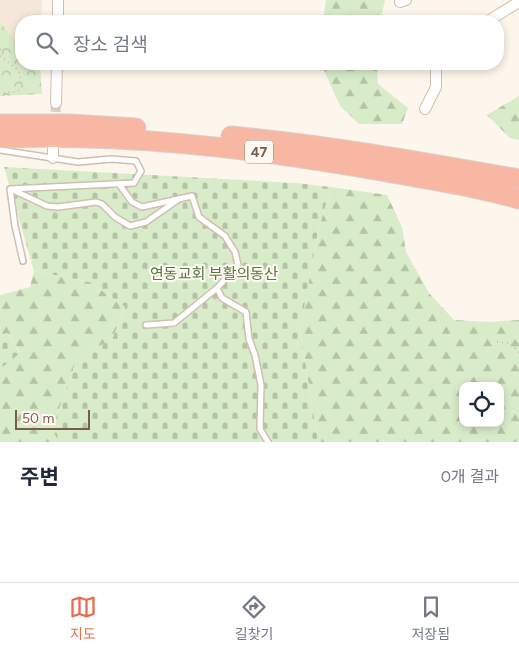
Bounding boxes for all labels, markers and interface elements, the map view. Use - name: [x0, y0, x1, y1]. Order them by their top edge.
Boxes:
- search box: [15, 15, 504, 70]
- icon: search: [33, 29, 61, 57]
- text: 장소 검색: [73, 33, 148, 56]
- road number: 47: [245, 140, 273, 163]
- park label: 연동교회 부활의동산: [150, 265, 278, 283]
- map controls: [459, 382, 504, 427]
- button: locate: [459, 382, 504, 427]
- scale bar: [15, 407, 90, 430]
- text: 50 m: [22, 410, 54, 427]
- text: 주변: [20, 464, 59, 489]
- text: 0개 결과: [441, 467, 499, 486]
- tab: 지도: [69, 593, 97, 643]
- tab: 길찾기: [235, 593, 274, 643]
- tab: 저장됨: [411, 593, 450, 643]

